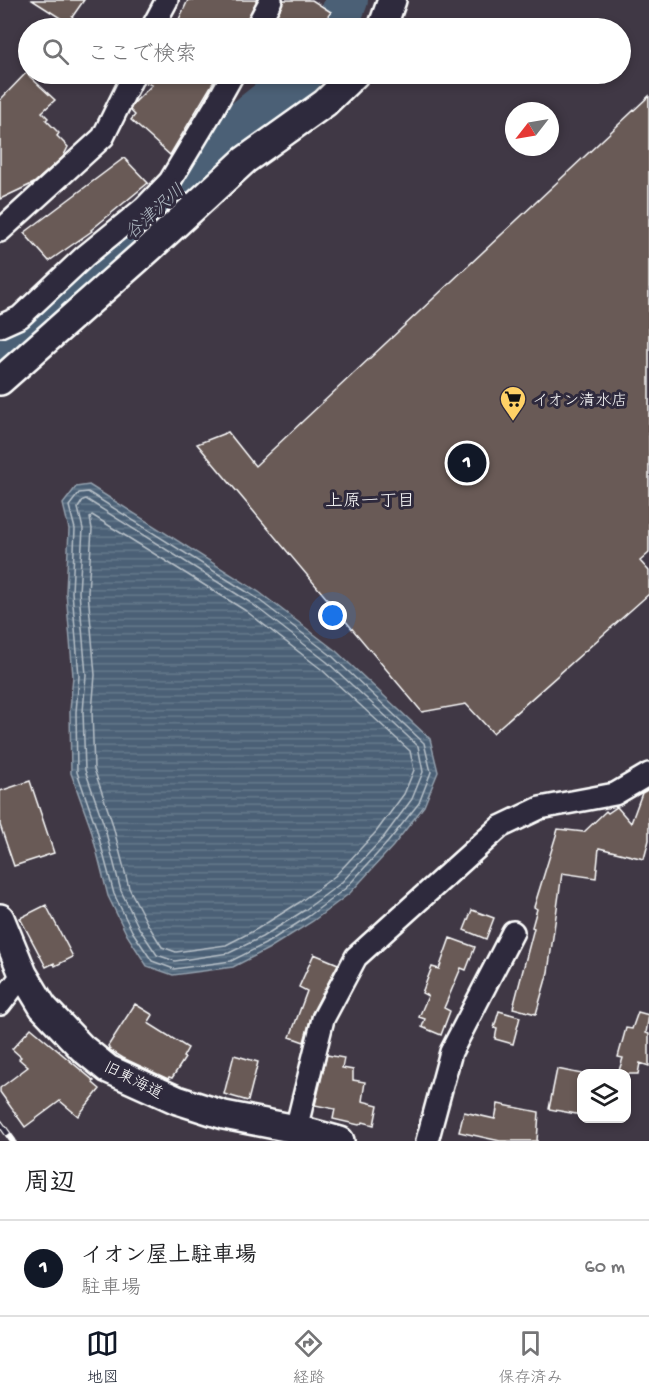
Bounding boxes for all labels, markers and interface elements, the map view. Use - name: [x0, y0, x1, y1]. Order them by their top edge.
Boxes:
- search box: [18, 18, 631, 84]
- icon: search: [39, 35, 72, 68]
- text: ここで検索: [87, 43, 197, 69]
- north arrow: [505, 102, 559, 156]
- water label: 谷津沢川: [121, 180, 189, 245]
- supermarket icon: イオン清水店: [498, 384, 528, 422]
- place label: イオン清水店: [532, 391, 627, 412]
- pin: 1: [448, 440, 486, 486]
- district label: 上原一丁目: [325, 492, 415, 513]
- your location: [318, 601, 347, 630]
- street label: 旧東海道: [100, 1057, 166, 1105]
- map controls: [577, 1069, 631, 1123]
- button: layers: [577, 1069, 631, 1123]
- text: 周辺: [24, 1170, 76, 1201]
- text: イオン屋上駐車場: [81, 1244, 257, 1270]
- text: 1: [39, 1257, 48, 1280]
- text: 60 m: [585, 1257, 625, 1280]
- text: 駐車場: [81, 1278, 141, 1301]
- tab: 地図: [86, 1327, 119, 1389]
- tab: 経路: [292, 1327, 325, 1389]
- tab: 保存済み: [498, 1327, 562, 1389]

